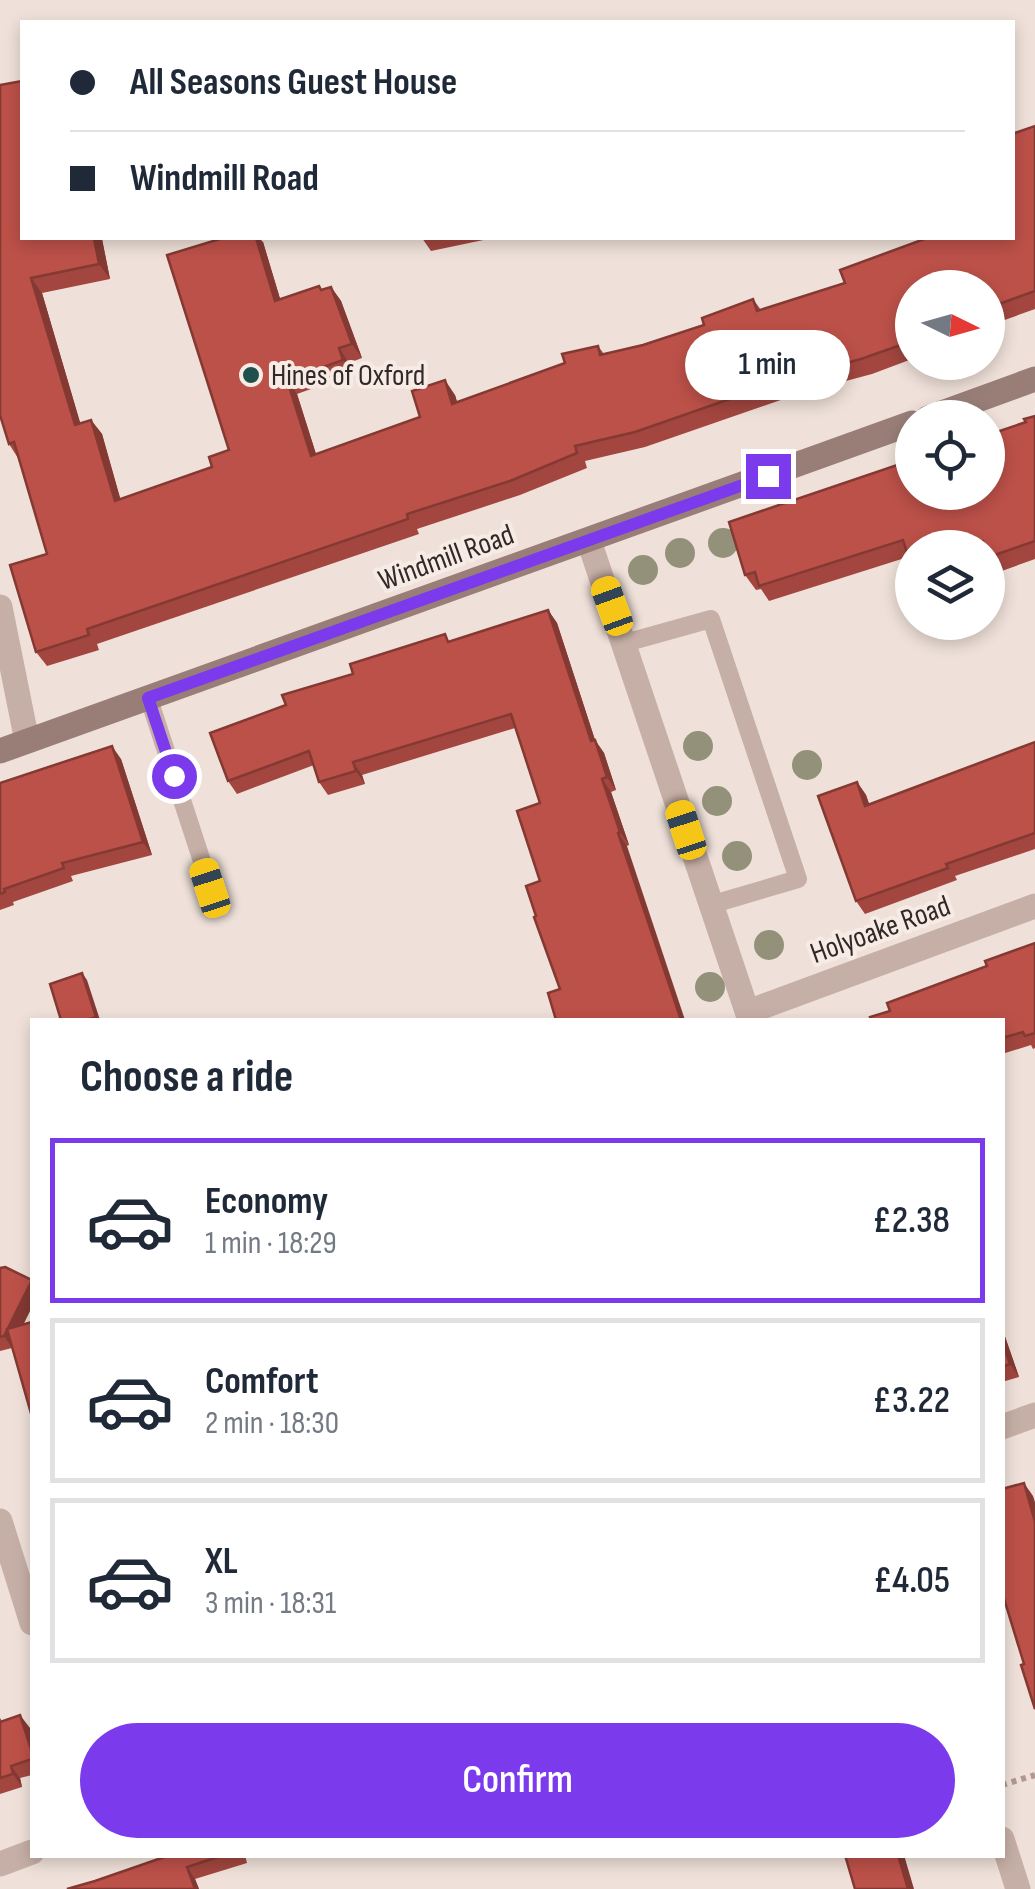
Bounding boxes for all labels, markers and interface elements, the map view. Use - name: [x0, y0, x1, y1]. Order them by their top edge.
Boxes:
- text: All Seasons Guest House: [130, 60, 457, 105]
- text: Windmill Road: [130, 156, 319, 201]
- north arrow: [895, 270, 1005, 380]
- map controls: [895, 270, 1005, 640]
- callout: 1 min: [686, 331, 850, 401]
- text: 1 min: [738, 345, 797, 384]
- place label: Hines of Oxford: [271, 358, 425, 394]
- marker: Hines of Oxford: [240, 364, 262, 386]
- button: locate: [895, 400, 1005, 510]
- route end: [746, 454, 791, 499]
- street label: Windmill Road: [374, 517, 519, 599]
- button: layers: [895, 530, 1005, 640]
- car: [588, 573, 636, 639]
- route start: [152, 754, 197, 799]
- car: [662, 797, 710, 863]
- car: [186, 855, 234, 921]
- street label: Holyoake Road: [805, 888, 955, 972]
- text: Choose a ride: [80, 1050, 293, 1105]
- icon: car: [85, 1176, 175, 1266]
- text: Economy: [205, 1179, 328, 1224]
- text: £2.38: [872, 1198, 950, 1243]
- text: 1 min · 18:29: [205, 1224, 337, 1263]
- icon: car: [85, 1356, 175, 1446]
- text: Comfort: [205, 1359, 319, 1404]
- text: £3.22: [873, 1378, 950, 1423]
- text: 2 min · 18:30: [205, 1404, 339, 1443]
- icon: car: [85, 1536, 175, 1626]
- text: XL: [205, 1539, 238, 1584]
- text: £4.05: [873, 1558, 950, 1603]
- text: 3 min · 18:31: [205, 1584, 336, 1623]
- button: Confirm: [80, 1723, 955, 1838]

